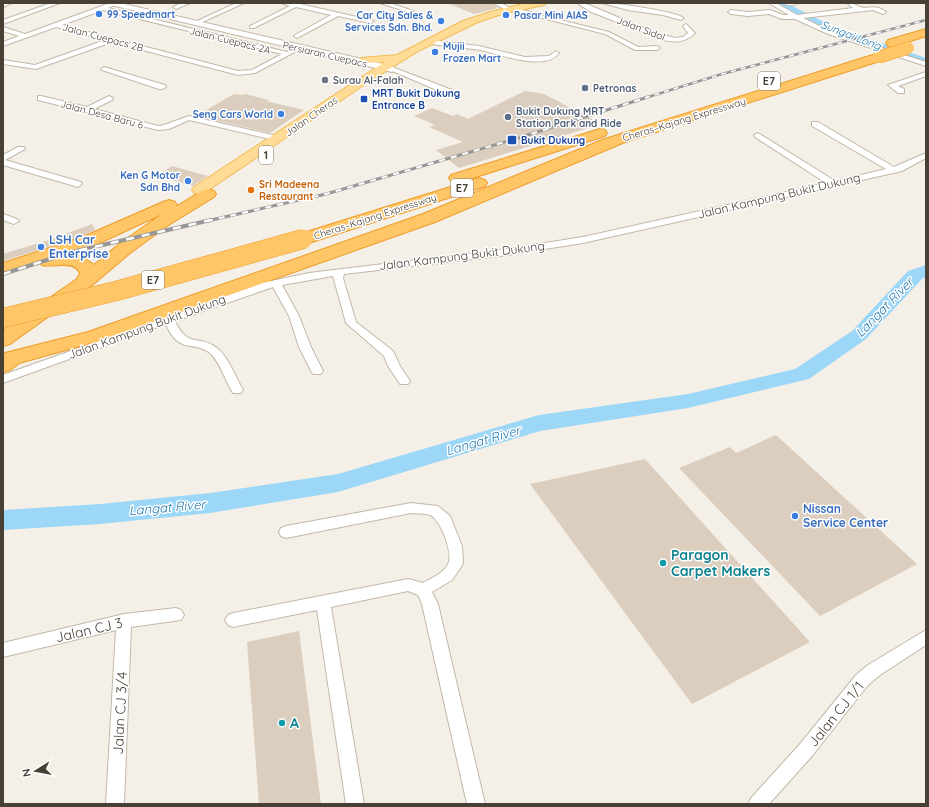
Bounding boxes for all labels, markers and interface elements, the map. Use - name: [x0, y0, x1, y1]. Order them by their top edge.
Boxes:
- place label: 99 Speedmart: [107, 8, 175, 21]
- marker: 99 Speedmart: [94, 9, 104, 19]
- place label: Car City Sales & Services Sdn. Bhd.: [345, 9, 433, 34]
- place label: Pasar Mini AIAS: [514, 9, 588, 22]
- marker: Pasar Mini AIAS: [501, 10, 511, 20]
- street label: Jalan Sidol: [615, 13, 667, 44]
- marker: Car City Sales & Services Sdn. Bhd.: [436, 16, 446, 26]
- water label: Sungai Long: [819, 17, 884, 53]
- street label: Jalan Cuepacs 2B: [61, 20, 145, 55]
- street label: Jalan Cuepacs 2A: [188, 24, 272, 57]
- street label: Persiaran Cuepacs: [281, 38, 369, 71]
- place label: Mujii Frozen Mart: [443, 40, 501, 65]
- marker: Mujii Frozen Mart: [430, 47, 440, 57]
- road number: E7: [758, 72, 780, 90]
- place label: Surau Al-Falah: [333, 74, 404, 87]
- marker: Surau Al-Falah: [320, 75, 330, 85]
- place label: Petronas: [593, 82, 637, 95]
- marker: Petronas: [580, 83, 590, 93]
- place label: MRT Bukit Dukung Entrance B: [372, 87, 460, 112]
- street label: Jalan Cheras: [283, 93, 340, 139]
- marker: MRT Bukit Dukung Entrance B: [359, 94, 369, 104]
- street label: Cheras–Kajang Expressway: [621, 95, 747, 144]
- street label: Jalan Desa Baru 6: [59, 97, 145, 132]
- place label: Bukit Dukung MRT Station Park and Ride: [516, 105, 622, 130]
- place label: Seng Cars World: [193, 108, 273, 121]
- marker: Seng Cars World: [276, 109, 286, 119]
- marker: Bukit Dukung MRT Station Park and Ride: [503, 112, 513, 122]
- marker: Bukit Dukung: [506, 134, 518, 146]
- place label: Bukit Dukung: [521, 134, 585, 147]
- road number: 1: [259, 146, 273, 164]
- place label: Ken G Motor Sdn Bhd: [120, 169, 181, 194]
- street label: Jalan Kampung Bukit Dukung: [696, 169, 862, 222]
- marker: Ken G Motor Sdn Bhd: [183, 176, 193, 186]
- place label: Sri Madeena Restaurant: [259, 178, 319, 203]
- road number: E7: [451, 179, 473, 197]
- marker: Sri Madeena Restaurant: [246, 185, 256, 195]
- street label: Cheras–Kajang Expressway: [312, 190, 438, 242]
- place label: LSH Car Enterprise: [49, 232, 109, 261]
- street label: Jalan Kampung Bukit Dukung: [378, 238, 546, 273]
- marker: LSH Car Enterprise: [36, 242, 46, 252]
- road number: E7: [142, 271, 164, 289]
- water label: Langat River: [852, 272, 918, 340]
- street label: Jalan Kampung Bukit Dukung: [66, 291, 228, 362]
- water label: Langat River: [444, 421, 524, 458]
- water label: Langat River: [128, 496, 208, 518]
- place label: Nissan Service Center: [803, 501, 888, 530]
- marker: Nissan Service Center: [790, 511, 800, 521]
- place label: Paragon Carpet Makers: [671, 546, 771, 580]
- marker: Paragon Carpet Makers: [658, 558, 668, 568]
- street label: Jalan CJ 3: [54, 614, 124, 646]
- street label: Jalan CJ 3/4: [109, 671, 131, 755]
- street label: Jalan CJ 1/1: [804, 678, 868, 750]
- place label: A: [290, 714, 299, 732]
- marker: A: [277, 718, 287, 728]
- north arrow: [16, 751, 56, 791]
- text: N: [19, 768, 34, 778]

